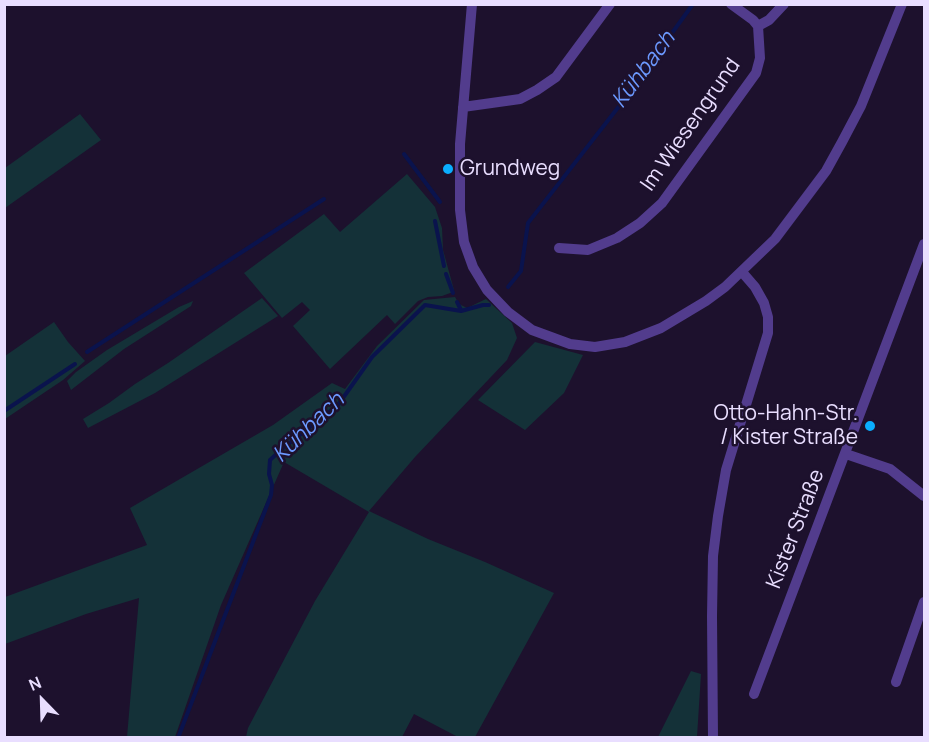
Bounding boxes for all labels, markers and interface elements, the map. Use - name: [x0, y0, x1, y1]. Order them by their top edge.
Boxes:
- water label: Kühbach: [607, 27, 681, 113]
- street label: Im Wiesengrund: [636, 54, 746, 196]
- place label: Grundweg: [460, 156, 560, 182]
- marker: Grundweg: [441, 162, 455, 176]
- water label: Kühbach: [268, 388, 350, 468]
- place label: Otto-Hahn-Str. / Kister Straße: [714, 401, 858, 451]
- marker: Otto-Hahn-Str. / Kister Straße: [863, 419, 877, 433]
- street label: Kister Straße: [762, 466, 830, 592]
- north arrow: [12, 670, 72, 730]
- text: N: [25, 671, 45, 696]

